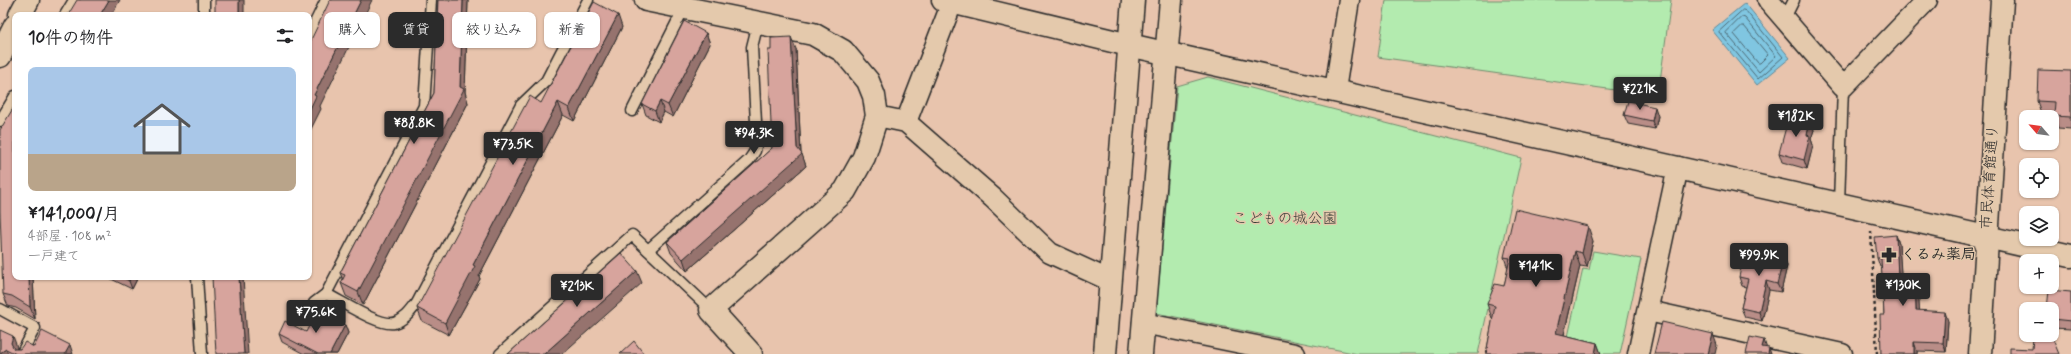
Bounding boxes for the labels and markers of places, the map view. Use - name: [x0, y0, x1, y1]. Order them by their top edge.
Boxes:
- pin: ¥221K: [1612, 77, 1668, 111]
- pin: ¥182K: [1768, 104, 1824, 138]
- pin: ¥88.8K: [381, 111, 447, 145]
- pin: ¥94.3K: [721, 121, 787, 155]
- pin: ¥73.5K: [480, 132, 546, 166]
- pin: ¥99.9K: [1726, 243, 1792, 277]
- place label: くるみ薬局: [1901, 245, 1976, 265]
- pharmacy icon: くるみ薬局: [1880, 246, 1898, 264]
- pin: ¥141K: [1508, 254, 1564, 288]
- pin: ¥130K: [1875, 273, 1931, 307]
- pin: ¥213K: [549, 274, 605, 308]
- pin: ¥75.6K: [283, 300, 349, 334]

